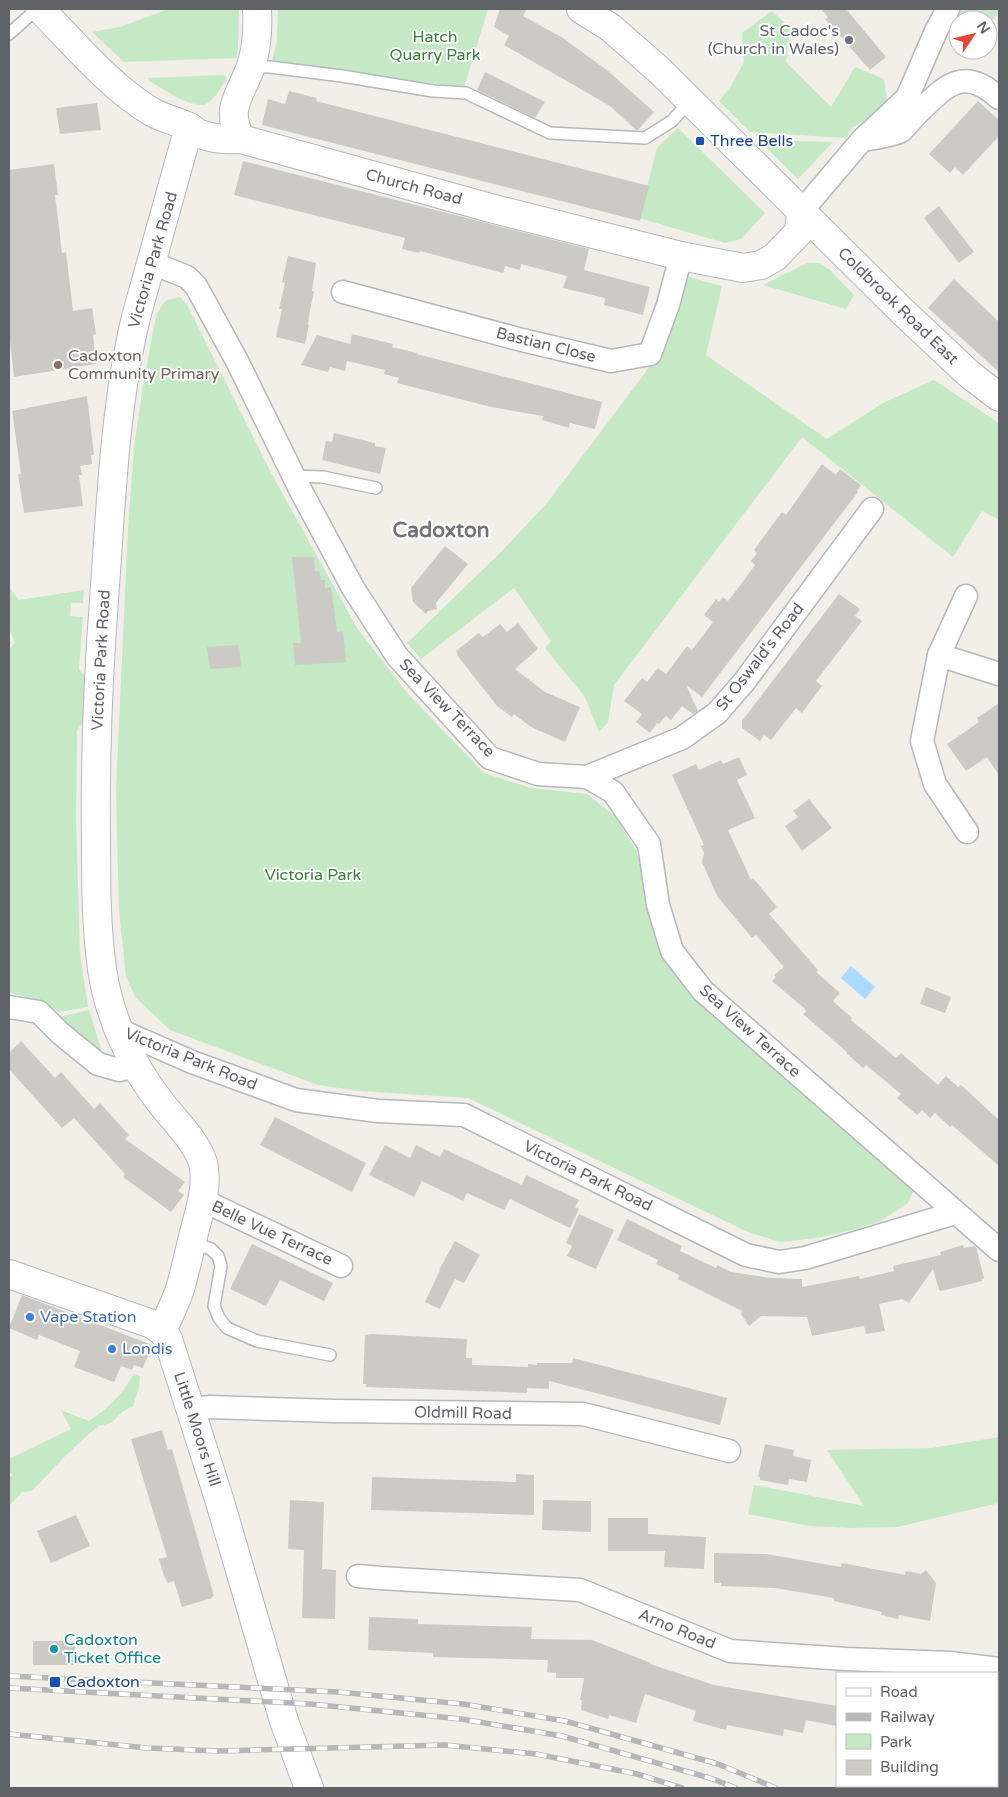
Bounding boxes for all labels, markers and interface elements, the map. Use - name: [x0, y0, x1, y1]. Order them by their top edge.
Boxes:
- north arrow: [948, 10, 998, 60]
- text: N: [973, 18, 993, 37]
- place label: St Cadoc's (Church in Wales): [708, 21, 839, 59]
- park label: Hatch Quarry Park: [390, 27, 481, 65]
- marker: St Cadoc's (Church in Wales): [843, 34, 855, 46]
- place label: Three Bells: [710, 131, 793, 151]
- marker: Three Bells: [694, 135, 706, 147]
- street label: Church Road: [364, 165, 464, 209]
- street label: Victoria Park Road: [124, 189, 182, 331]
- street label: Coldbrook Road East: [833, 243, 963, 369]
- street label: Bastian Close: [494, 323, 598, 367]
- place label: Cadoxton Community Primary: [68, 346, 220, 384]
- marker: Cadoxton Community Primary: [52, 359, 64, 371]
- district label: Cadoxton: [393, 518, 489, 543]
- street label: Victoria Park Road: [87, 589, 115, 731]
- street label: St Oswald's Road: [712, 599, 808, 715]
- street label: Sea View Terrace: [395, 655, 499, 761]
- park label: Victoria Park: [265, 865, 362, 885]
- street label: Sea View Terrace: [695, 980, 805, 1082]
- street label: Victoria Park Road: [122, 1023, 260, 1095]
- street label: Victoria Park Road: [520, 1136, 656, 1216]
- street label: Belle Vue Terrace: [208, 1196, 336, 1270]
- place label: Vape Station: [40, 1307, 137, 1327]
- marker: Vape Station: [24, 1311, 36, 1323]
- place label: Londis: [122, 1339, 172, 1359]
- marker: Londis: [106, 1343, 118, 1355]
- street label: Little Moors Hill: [169, 1369, 225, 1489]
- street label: Oldmill Road: [414, 1402, 512, 1424]
- street label: Arno Road: [635, 1604, 719, 1654]
- place label: Cadoxton Ticket Office: [64, 1630, 161, 1668]
- marker: Cadoxton Ticket Office: [48, 1643, 60, 1655]
- place label: Cadoxton: [66, 1672, 140, 1692]
- legend: [836, 1672, 998, 1787]
- marker: Cadoxton: [48, 1675, 62, 1689]
- text: Road: [880, 1683, 918, 1701]
- text: Railway: [880, 1708, 935, 1726]
- text: Park: [880, 1733, 912, 1751]
- text: Building: [880, 1758, 939, 1776]

